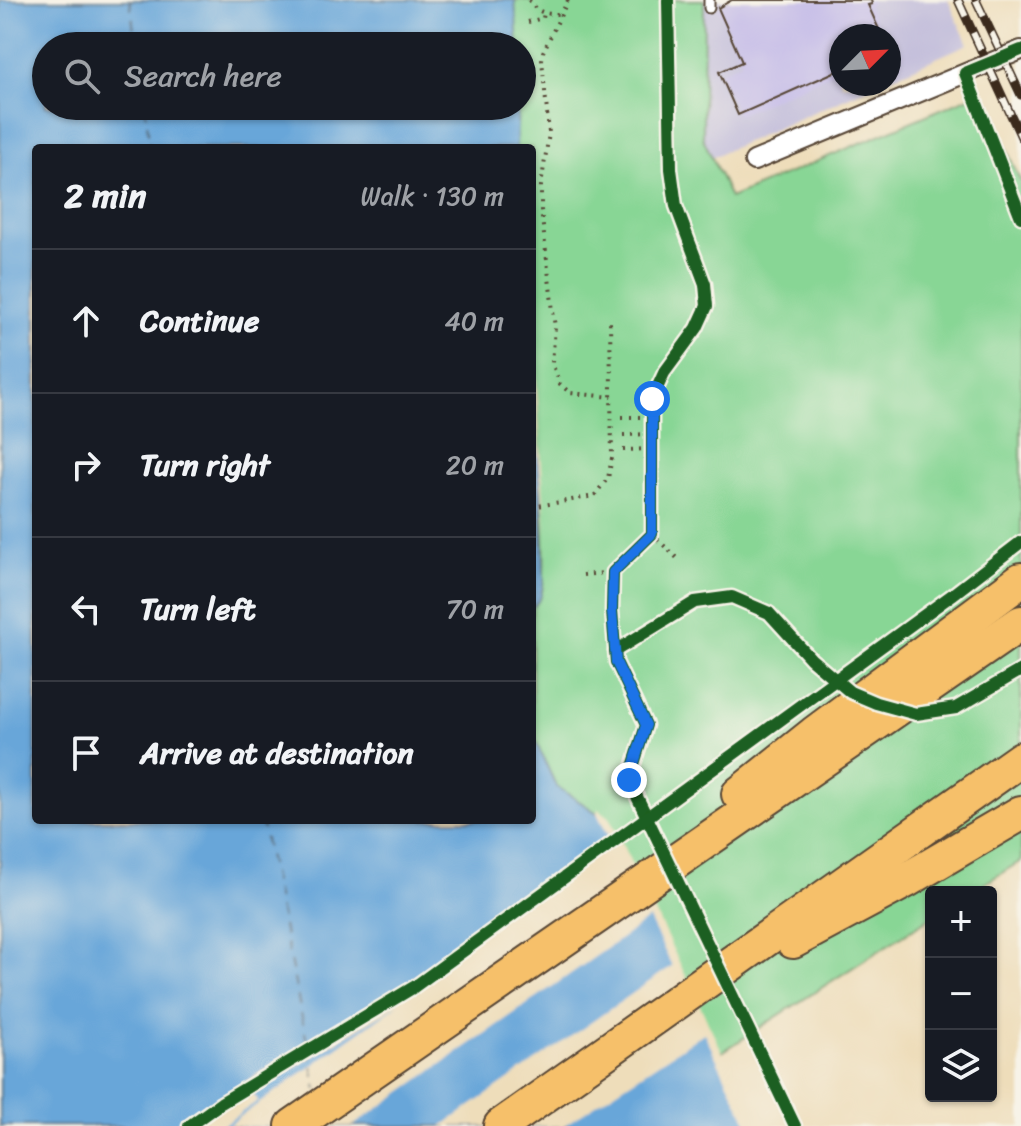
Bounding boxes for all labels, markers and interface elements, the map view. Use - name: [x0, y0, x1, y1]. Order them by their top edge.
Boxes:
- north arrow: [829, 24, 901, 96]
- search box: [32, 32, 536, 120]
- text: Search here: [124, 49, 282, 103]
- icon: search: [60, 54, 104, 98]
- text: 2 min: [64, 166, 146, 226]
- text: Walk · 130 m: [361, 173, 504, 219]
- text: Continue: [140, 294, 259, 348]
- text: 40 m: [445, 298, 504, 344]
- icon: ahead: [64, 299, 108, 343]
- route start: [634, 381, 670, 417]
- text: Turn right: [140, 438, 270, 492]
- text: 20 m: [446, 442, 504, 488]
- icon: right: [64, 443, 108, 487]
- text: Turn left: [140, 582, 256, 636]
- text: 70 m: [446, 586, 504, 632]
- icon: left: [64, 587, 108, 631]
- text: Arrive at destination: [140, 726, 414, 780]
- icon: arrive: [64, 731, 108, 775]
- route end: [611, 762, 647, 798]
- map controls: [925, 886, 997, 1102]
- button: +: [925, 886, 997, 958]
- button: −: [925, 958, 997, 1030]
- button: layers: [925, 1030, 997, 1102]

